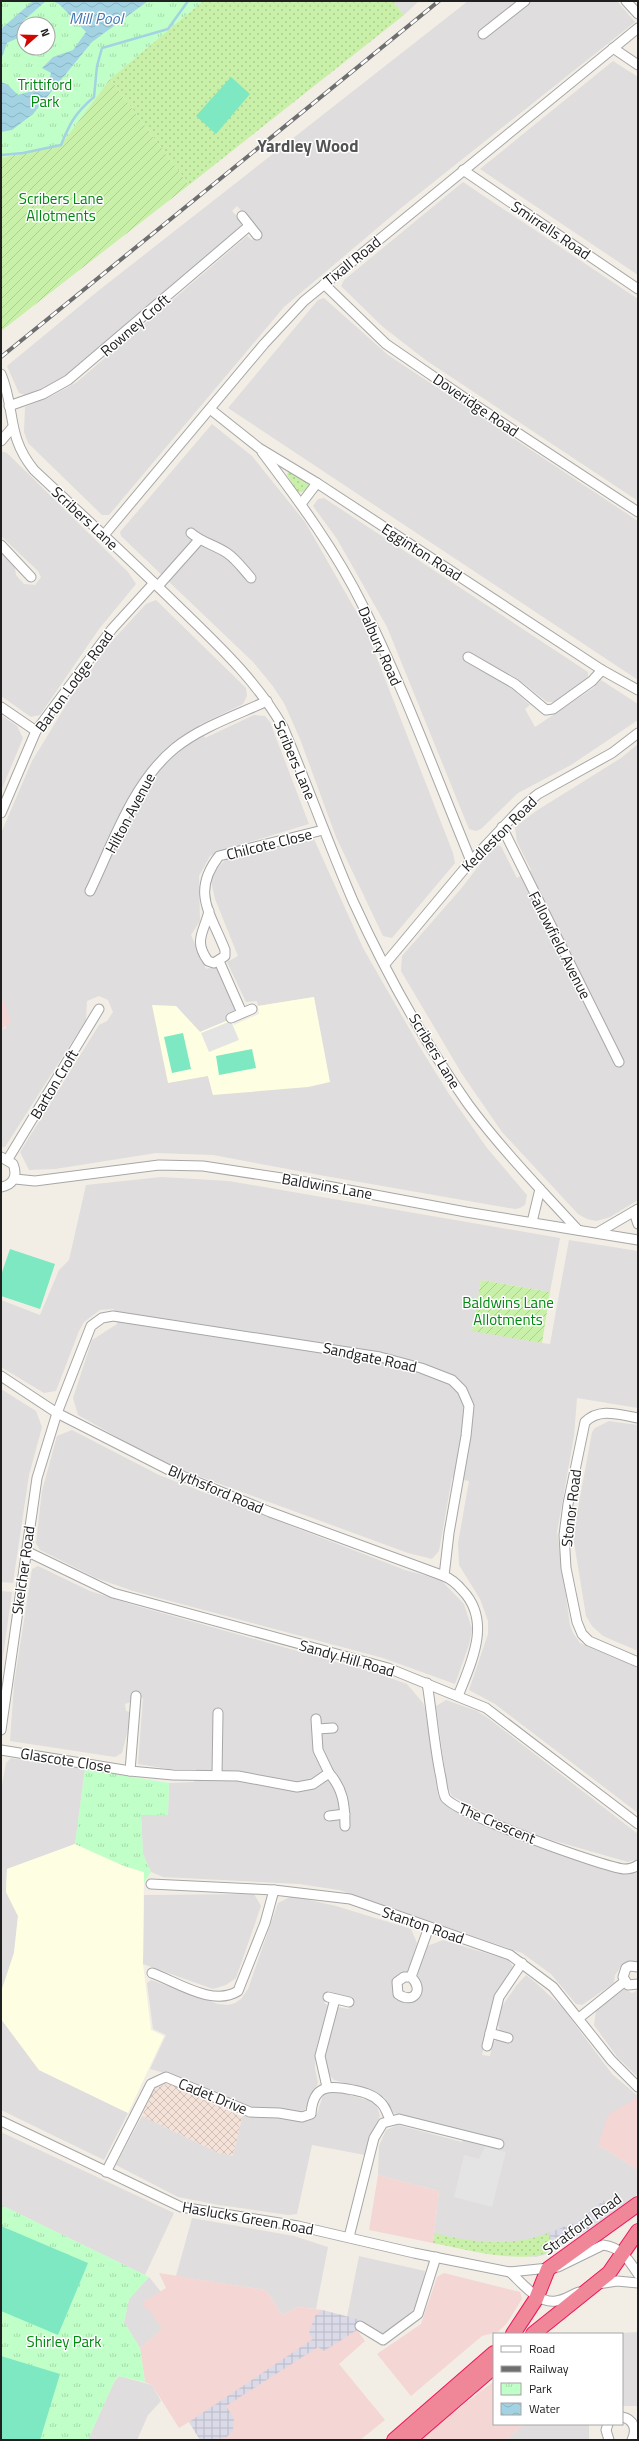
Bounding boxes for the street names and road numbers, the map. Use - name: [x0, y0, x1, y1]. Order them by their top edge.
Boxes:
- street label: Smirrells Road: [507, 195, 595, 265]
- street label: Tixall Road: [318, 231, 386, 291]
- street label: Rowney Croft: [95, 288, 175, 362]
- street label: Doveridge Road: [428, 368, 524, 442]
- street label: Scribers Lane: [46, 481, 124, 555]
- street label: Egginton Road: [377, 517, 467, 587]
- street label: Dalbury Road: [352, 603, 408, 689]
- street label: Barton Lodge Road: [29, 625, 119, 737]
- street label: Scribers Lane: [268, 717, 322, 803]
- street label: Hilton Avenue: [99, 769, 161, 857]
- street label: Kedleston Road: [456, 791, 542, 877]
- street label: Chilcote Close: [224, 822, 314, 866]
- street label: Fallowfield Avenue: [523, 887, 597, 1003]
- street label: Scribers Lane: [403, 1009, 467, 1093]
- street label: Barton Croft: [24, 1044, 84, 1123]
- street label: Baldwins Lane: [280, 1167, 374, 1205]
- street label: Sandgate Road: [321, 1336, 419, 1378]
- street label: Blythsford Road: [165, 1459, 267, 1519]
- street label: Stonor Road: [555, 1468, 587, 1548]
- street label: Skelcher Road: [5, 1524, 41, 1616]
- street label: Sandy Hill Road: [297, 1633, 397, 1683]
- street label: Glascote Close: [19, 1741, 113, 1779]
- street label: The Crescent: [455, 1796, 540, 1850]
- street label: Stanton Road: [379, 1900, 467, 1950]
- street label: Cadet Drive: [175, 2072, 251, 2120]
- street label: Stratford Road: [538, 2187, 626, 2261]
- street label: Haslucks Green Road: [180, 2195, 316, 2241]

